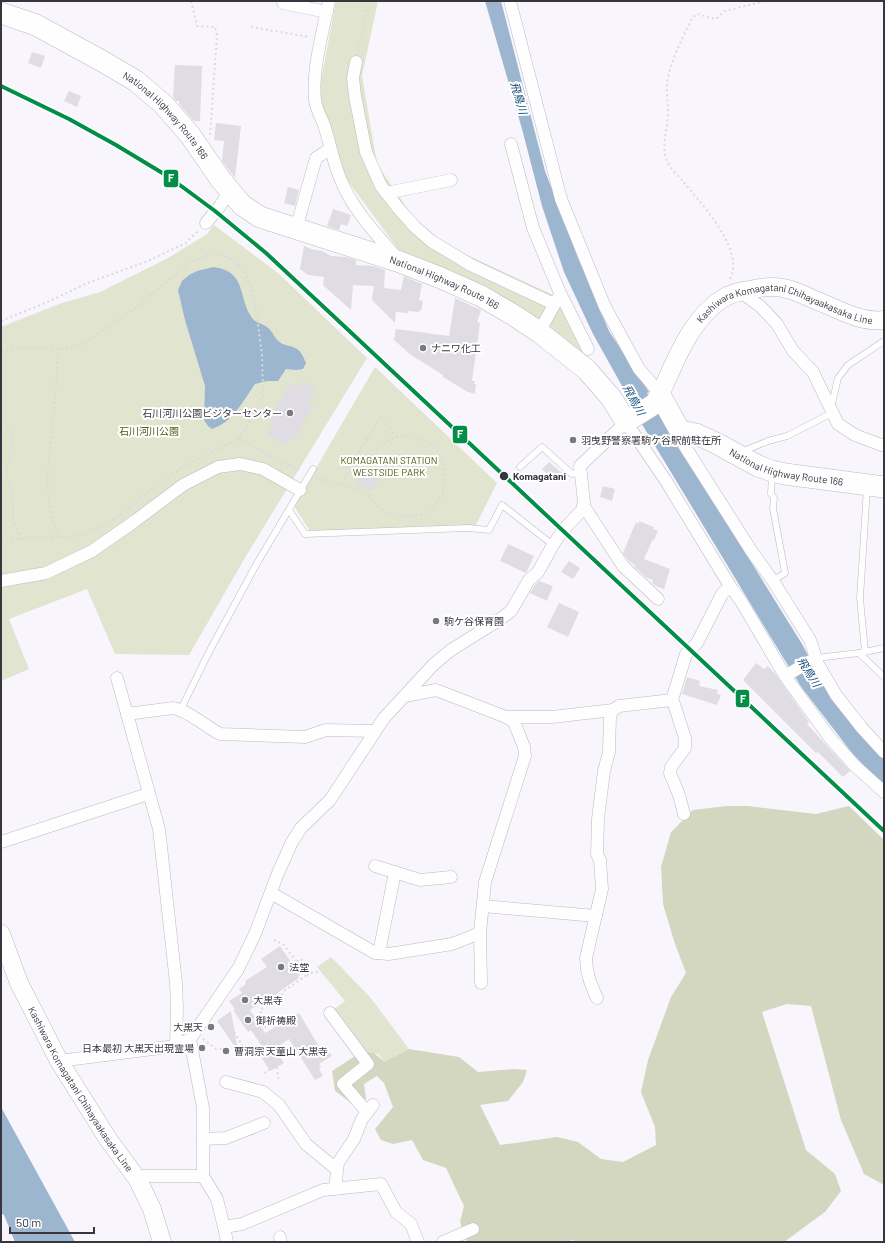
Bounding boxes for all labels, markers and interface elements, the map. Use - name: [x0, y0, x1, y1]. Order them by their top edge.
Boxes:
- street label: National Highway Route 166: [121, 69, 211, 161]
- water label: 飛鳥川: [509, 80, 531, 116]
- line badge: F: [163, 169, 179, 188]
- text: F: [168, 171, 174, 184]
- street label: National Highway Route 166: [388, 253, 501, 311]
- text: Kashiwara Komagatani Chihayaakasaka Line: [694, 281, 874, 326]
- street label: Kashiwara Komagatani Chihayaakasaka Line: [691, 314, 883, 332]
- place label: ナニワ化工: [431, 342, 481, 354]
- marker: ナニワ化工: [418, 343, 428, 353]
- water label: 飛鳥川: [621, 382, 649, 418]
- place label: 石川河川公園ビジターセンター: [142, 407, 282, 419]
- marker: 石川河川公園ビジターセンター: [285, 408, 295, 418]
- park label: 石川河川公園: [119, 425, 179, 437]
- line badge: F: [452, 425, 468, 444]
- text: F: [457, 427, 463, 440]
- place label: 羽曳野警察署駒ケ谷駅前駐在所: [581, 434, 721, 446]
- marker: 羽曳野警察署駒ケ谷駅前駐在所: [568, 435, 578, 445]
- street label: National Highway Route 166: [727, 446, 844, 488]
- park label: KOMAGATANI STATION WESTSIDE PARK: [341, 454, 437, 478]
- marker: Komagatani: [498, 470, 510, 482]
- place label: Komagatani: [513, 470, 566, 482]
- place label: 駒ケ谷保育園: [444, 615, 504, 627]
- marker: 駒ケ谷保育園: [431, 616, 441, 626]
- water label: 飛鳥川: [795, 654, 824, 690]
- line badge: F: [735, 689, 750, 708]
- text: F: [740, 692, 746, 705]
- place label: 法堂: [289, 961, 309, 973]
- marker: 法堂: [276, 962, 286, 972]
- place label: 大黒寺: [253, 994, 283, 1006]
- marker: 大黒寺: [240, 995, 250, 1005]
- street label: Kashiwara Komagatani Chihayaakasaka Line: [26, 1004, 136, 1174]
- place label: 御祈祷殿: [256, 1014, 296, 1026]
- marker: 御祈祷殿: [243, 1015, 253, 1025]
- place label: 大黒天: [173, 1021, 203, 1033]
- marker: 大黒天: [206, 1022, 216, 1032]
- place label: 日本最初 大黒天出現霊場: [82, 1042, 194, 1054]
- marker: 日本最初 大黒天出現霊場: [197, 1043, 207, 1053]
- place label: 曹洞宗 天童山 大黒寺: [234, 1045, 328, 1057]
- marker: 曹洞宗 天童山 大黒寺: [221, 1046, 231, 1056]
- scale bar: [10, 1209, 94, 1235]
- text: 50 m: [16, 1215, 41, 1229]

